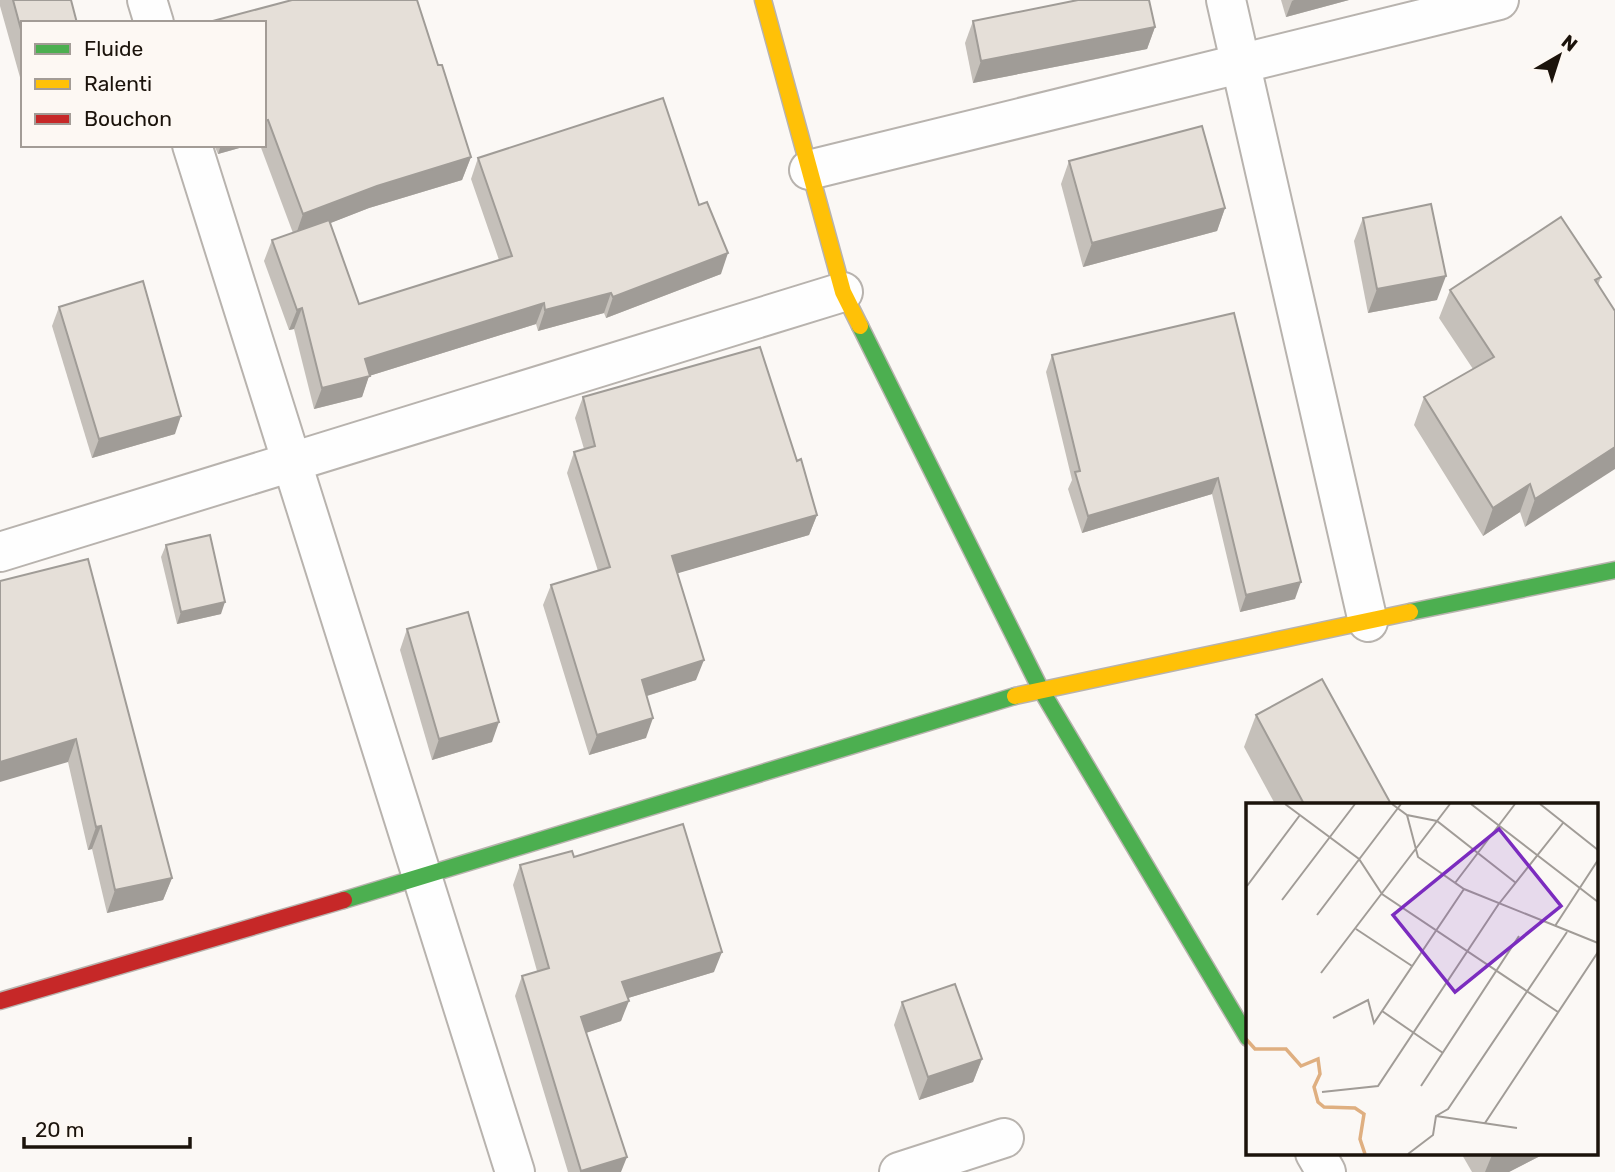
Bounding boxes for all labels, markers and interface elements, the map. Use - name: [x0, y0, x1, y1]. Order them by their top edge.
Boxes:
- legend: [21, 21, 266, 147]
- north arrow: [1524, 21, 1594, 91]
- text: N: [1557, 30, 1582, 56]
- text: Fluide: [84, 36, 143, 61]
- text: Ralenti: [84, 71, 152, 96]
- text: Bouchon: [84, 106, 172, 131]
- inset map: [1246, 803, 1598, 1154]
- scale bar: [24, 1106, 191, 1150]
- text: 20 m: [35, 1117, 84, 1142]

